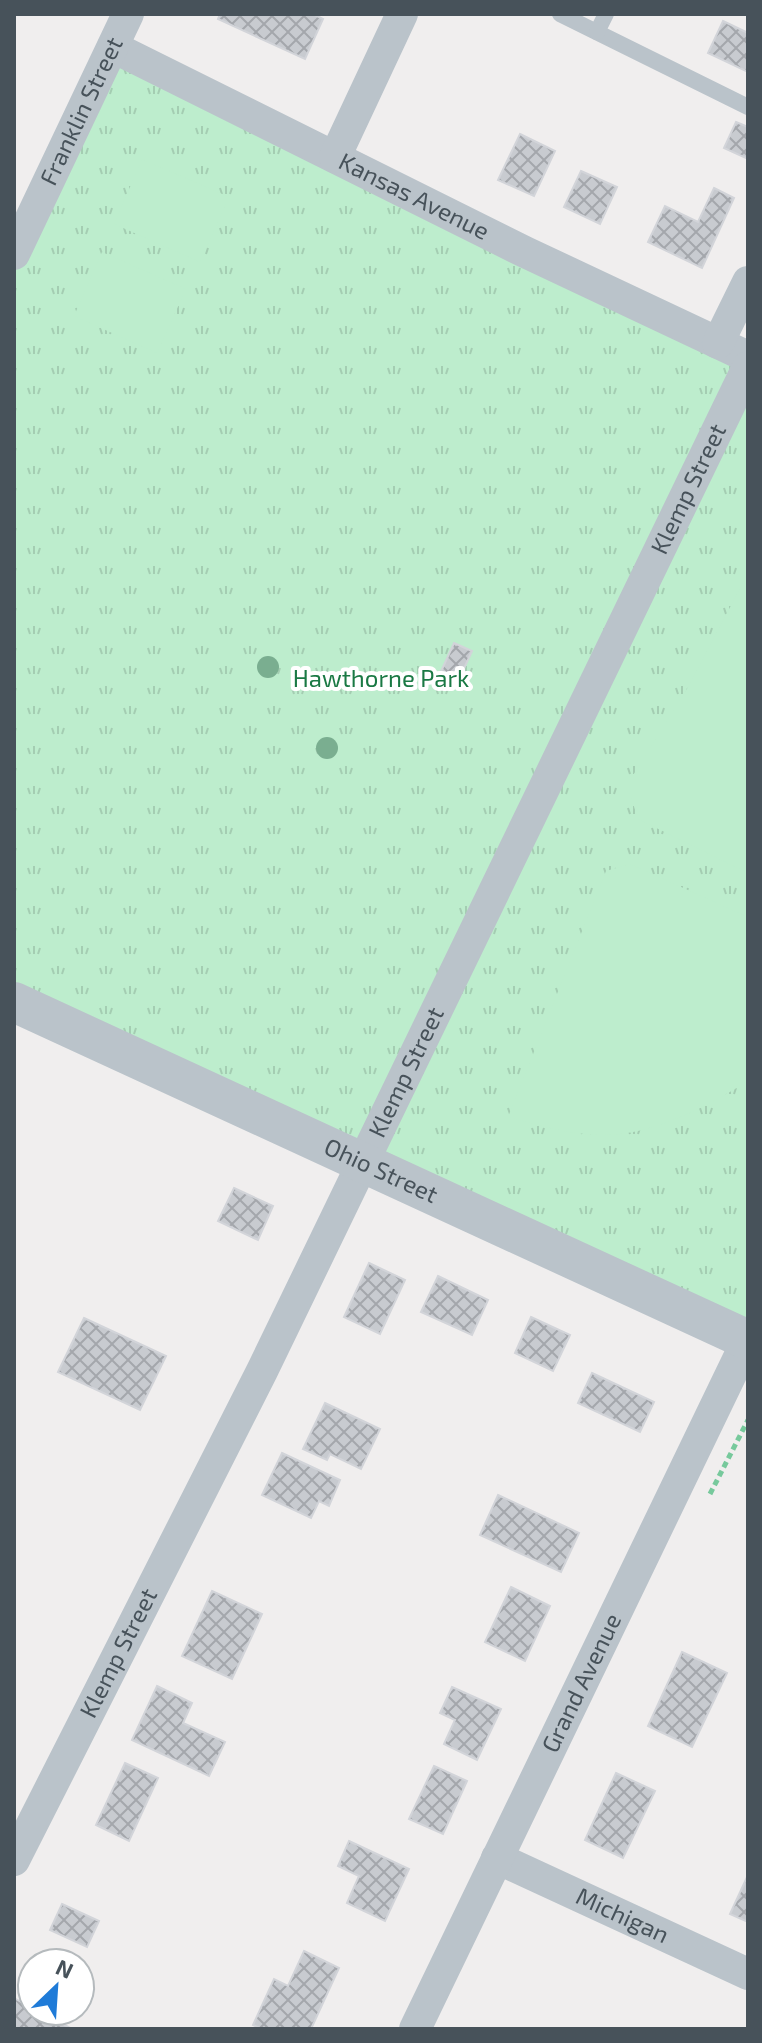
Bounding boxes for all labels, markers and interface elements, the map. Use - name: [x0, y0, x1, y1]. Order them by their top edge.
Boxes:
- street label: Franklin Street: [33, 32, 128, 189]
- street label: Kansas Avenue: [335, 146, 494, 245]
- street label: Klemp Street: [644, 419, 731, 558]
- park label: Hawthorne Park: [293, 663, 469, 692]
- street label: Klemp Street: [361, 1002, 449, 1142]
- street label: Ohio Street: [320, 1131, 443, 1208]
- street label: Klemp Street: [73, 1583, 162, 1722]
- street label: Grand Avenue: [535, 1608, 626, 1757]
- street label: Michigan: [572, 1881, 674, 1948]
- north arrow: [16, 1947, 96, 2027]
- text: N: [52, 1953, 78, 1983]

